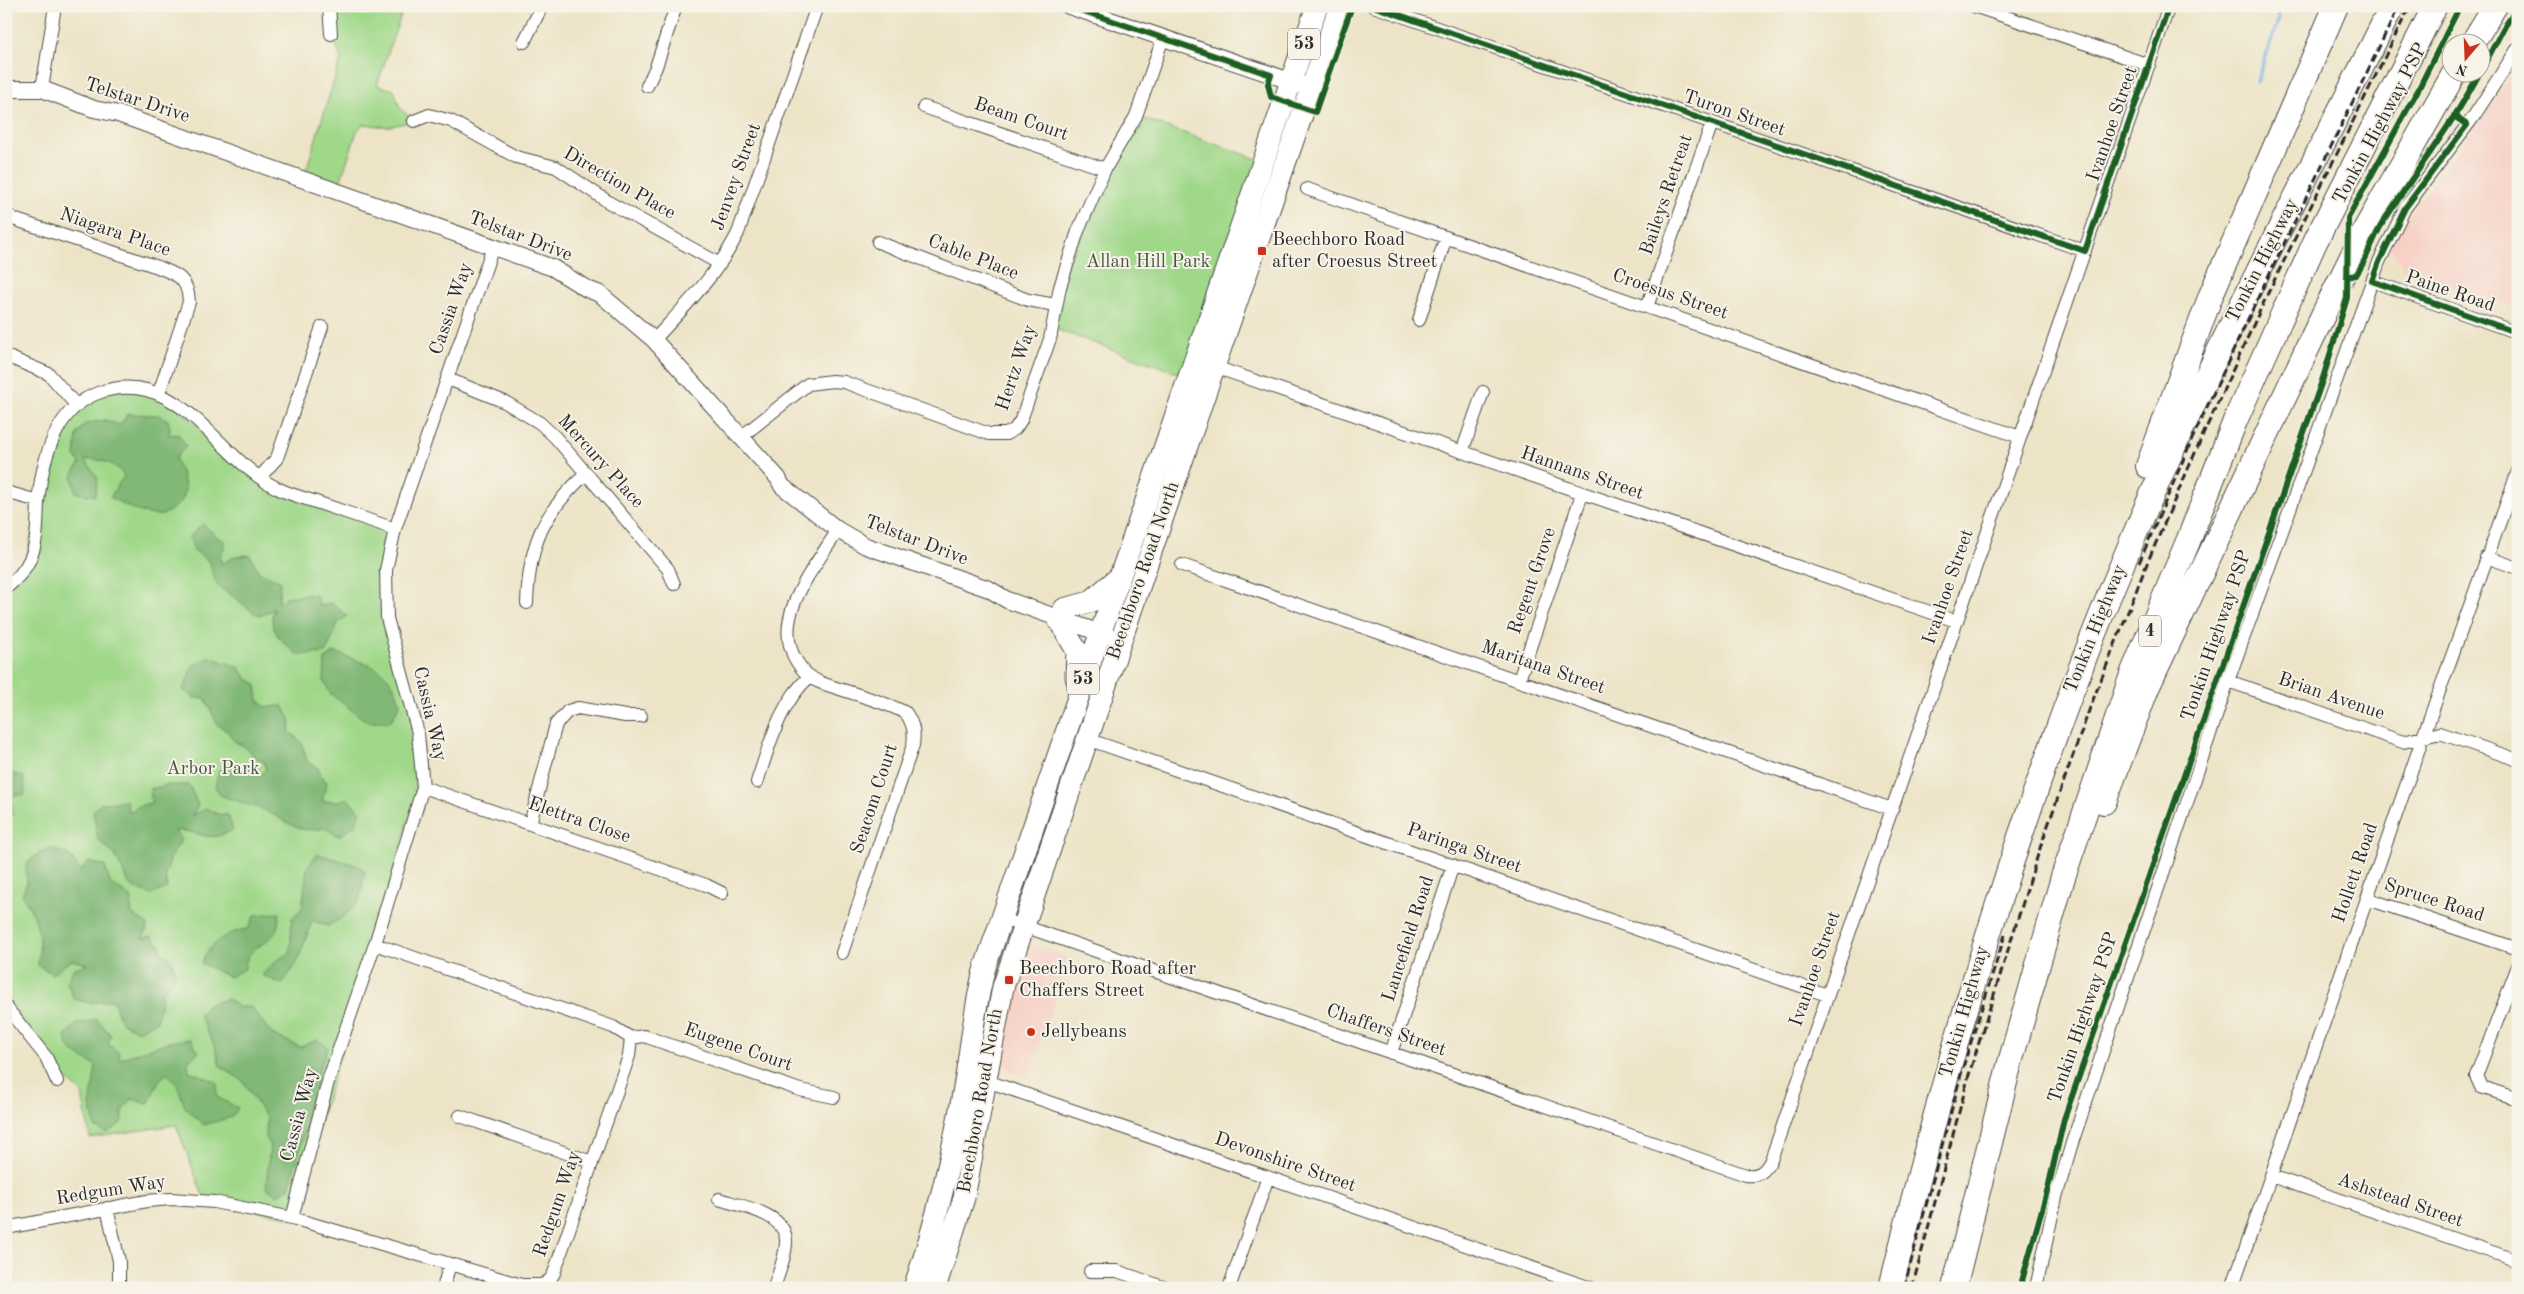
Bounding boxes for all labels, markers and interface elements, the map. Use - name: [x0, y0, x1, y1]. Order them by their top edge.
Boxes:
- road number: 53: [1288, 29, 1320, 60]
- north arrow: [2442, 32, 2492, 82]
- street label: Tonkin Highway PSP: [2330, 40, 2432, 208]
- text: N: [2454, 61, 2469, 78]
- street label: Ivanhoe Street: [2084, 64, 2142, 184]
- street label: Telstar Drive: [82, 75, 192, 127]
- street label: Turon Street: [1680, 88, 1788, 140]
- street label: Beam Court: [971, 95, 1071, 145]
- street label: Jenvey Street: [709, 121, 765, 233]
- street label: Baileys Retreat: [1637, 132, 1697, 258]
- street label: Direction Place: [560, 144, 678, 224]
- street label: Tonkin Highway: [2224, 196, 2302, 326]
- street label: Niagara Place: [57, 205, 173, 261]
- street label: Telstar Drive: [466, 209, 574, 265]
- place label: Beechboro Road after Croesus Street: [1272, 231, 1437, 272]
- street label: Cable Place: [925, 232, 1021, 284]
- marker: Beechboro Road after Croesus Street: [1256, 245, 1268, 257]
- park label: Allan Hill Park: [1086, 253, 1210, 272]
- street label: Cassia Way: [427, 260, 477, 358]
- street label: Croesus Street: [1610, 266, 1730, 324]
- street label: Paine Road: [2403, 268, 2497, 316]
- street label: Hertz Way: [993, 322, 1041, 414]
- street label: Mercury Place: [553, 412, 647, 512]
- street label: Hannans Street: [1518, 444, 1646, 504]
- street label: Beechboro Road North: [1105, 479, 1183, 663]
- street label: Telstar Drive: [862, 513, 970, 569]
- street label: Regent Grove: [1506, 525, 1560, 637]
- street label: Ivanhoe Street: [1920, 527, 1978, 647]
- street label: Tonkin Highway PSP: [2179, 548, 2255, 724]
- street label: Tonkin Highway: [2062, 562, 2130, 696]
- road number: 4: [2139, 616, 2161, 646]
- street label: Maritana Street: [1479, 638, 1607, 698]
- road number: 53: [1067, 664, 1099, 694]
- street label: Cassia Way: [409, 665, 449, 763]
- street label: Brian Avenue: [2275, 670, 2387, 724]
- street label: Seacom Court: [848, 741, 902, 857]
- park label: Arbor Park: [166, 760, 260, 779]
- street label: Elettra Close: [525, 795, 633, 847]
- street label: Paringa Street: [1404, 820, 1524, 878]
- street label: Hollett Road: [2330, 821, 2382, 925]
- street label: Lancefield Road: [1380, 874, 1438, 1004]
- street label: Spruce Road: [2381, 876, 2487, 926]
- street label: Ivanhoe Street: [1787, 909, 1845, 1029]
- street label: Tonkin Highway PSP: [2046, 930, 2122, 1106]
- street label: Tonkin Highway: [1937, 944, 1993, 1080]
- place label: Beechboro Road after Chaffers Street: [1019, 960, 1197, 1001]
- marker: Beechboro Road after Chaffers Street: [1003, 974, 1015, 986]
- street label: Chaffers Street: [1324, 1002, 1448, 1060]
- street label: Beechboro Road North: [955, 1007, 1007, 1195]
- street label: Eugene Court: [681, 1021, 795, 1075]
- place label: Jellybeans: [1041, 1023, 1127, 1042]
- marker: Jellybeans: [1025, 1026, 1037, 1038]
- street label: Cassia Way: [278, 1066, 322, 1164]
- street label: Devonshire Street: [1212, 1130, 1358, 1196]
- street label: Redgum Way: [531, 1148, 585, 1260]
- street label: Ashstead Street: [2335, 1171, 2465, 1231]
- street label: Redgum Way: [55, 1173, 167, 1209]

